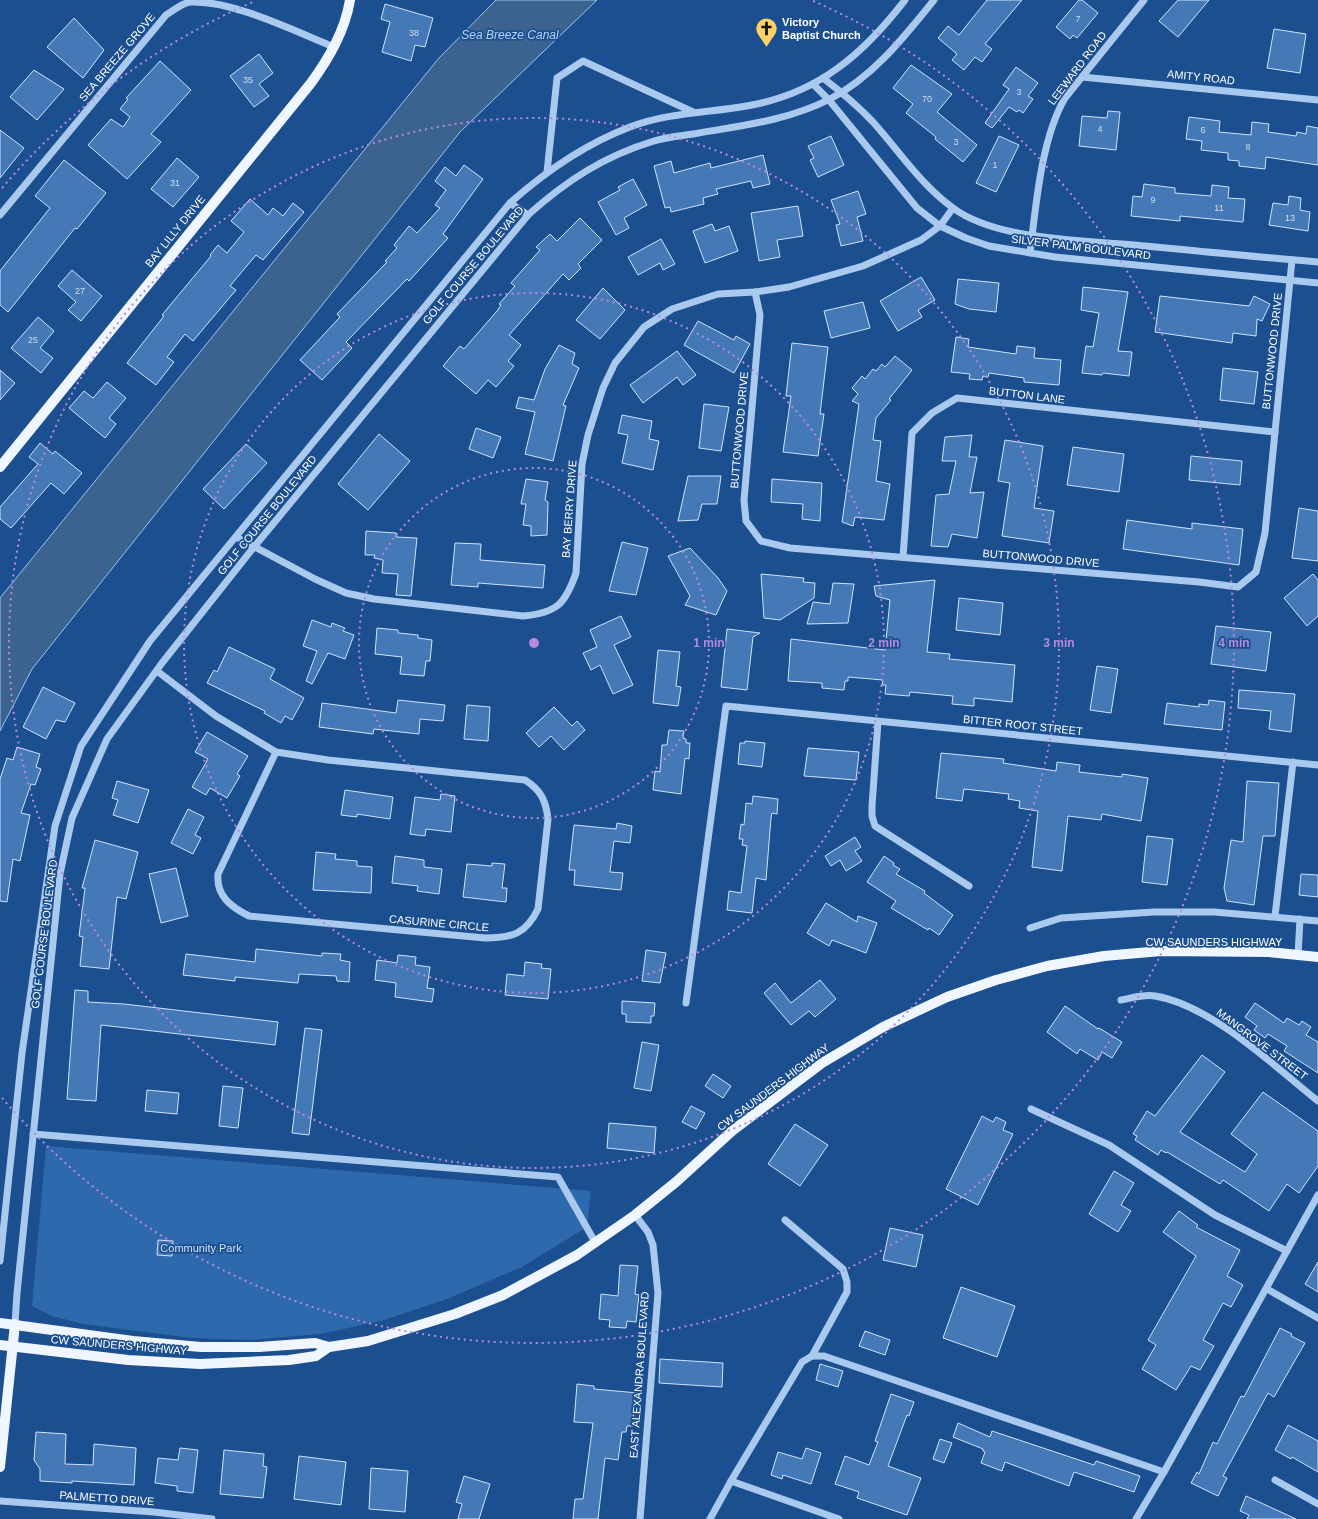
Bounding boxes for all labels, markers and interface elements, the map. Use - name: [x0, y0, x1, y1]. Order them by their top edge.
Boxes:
- street label: SEA BREEZE GROVE: [77, 11, 157, 103]
- house number: 7: [1075, 14, 1081, 24]
- church icon: Victory Baptist Church: [753, 15, 779, 48]
- place label: Victory Baptist Church: [782, 16, 861, 41]
- house number: 38: [409, 28, 419, 38]
- water label: Sea Breeze Canal: [461, 28, 559, 42]
- street label: LEEWARD ROAD: [1045, 29, 1109, 107]
- street label: AMITY ROAD: [1166, 67, 1236, 87]
- house number: 35: [243, 75, 253, 85]
- house number: 3: [1016, 87, 1022, 97]
- house number: 70: [922, 94, 932, 104]
- house number: 4: [1097, 124, 1103, 134]
- house number: 6: [1200, 125, 1206, 135]
- house number: 3: [953, 137, 959, 147]
- house number: 8: [1245, 142, 1251, 152]
- house number: 1: [992, 160, 998, 170]
- house number: 31: [170, 178, 180, 188]
- street label: BAY LILLY DRIVE: [142, 193, 208, 269]
- house number: 9: [1150, 195, 1156, 205]
- house number: 11: [1214, 203, 1224, 213]
- street label: GOLF COURSE BOULEVARD: [420, 204, 526, 326]
- house number: 13: [1285, 213, 1295, 223]
- street label: SILVER PALM BOULEVARD: [1010, 232, 1152, 262]
- house number: 27: [75, 286, 85, 296]
- street label: BUTTONWOOD DRIVE: [1260, 292, 1284, 410]
- house number: 25: [28, 335, 38, 345]
- street label: BUTTONWOOD DRIVE: [728, 371, 750, 489]
- street label: BUTTON LANE: [988, 384, 1066, 406]
- street label: GOLF COURSE BOULEVARD: [215, 453, 319, 577]
- street label: BAY BERRY DRIVE: [560, 460, 578, 558]
- street label: BUTTONWOOD DRIVE: [982, 547, 1100, 569]
- centre of rings: [527, 636, 541, 650]
- text: 1 min: [693, 636, 725, 650]
- text: 2 min: [868, 636, 900, 650]
- text: 3 min: [1043, 636, 1075, 650]
- text: 4 min: [1218, 636, 1250, 650]
- street label: BITTER ROOT STREET: [963, 713, 1084, 737]
- street label: GOLF COURSE BOULEVARD: [29, 859, 59, 1009]
- street label: CASURINE CIRCLE: [389, 913, 489, 933]
- street label: CW SAUNDERS HIGHWAY: [1146, 936, 1283, 948]
- street label: MANGROVE STREET: [1214, 1006, 1310, 1082]
- street label: CW SAUNDERS HIGHWAY: [715, 1041, 832, 1133]
- park label: Community Park: [160, 1242, 242, 1254]
- street label: EAST ALEXANDRA BOULEVARD: [627, 1291, 651, 1459]
- street label: CW SAUNDERS HIGHWAY: [50, 1333, 188, 1357]
- street label: PALMETTO DRIVE: [59, 1489, 155, 1507]

